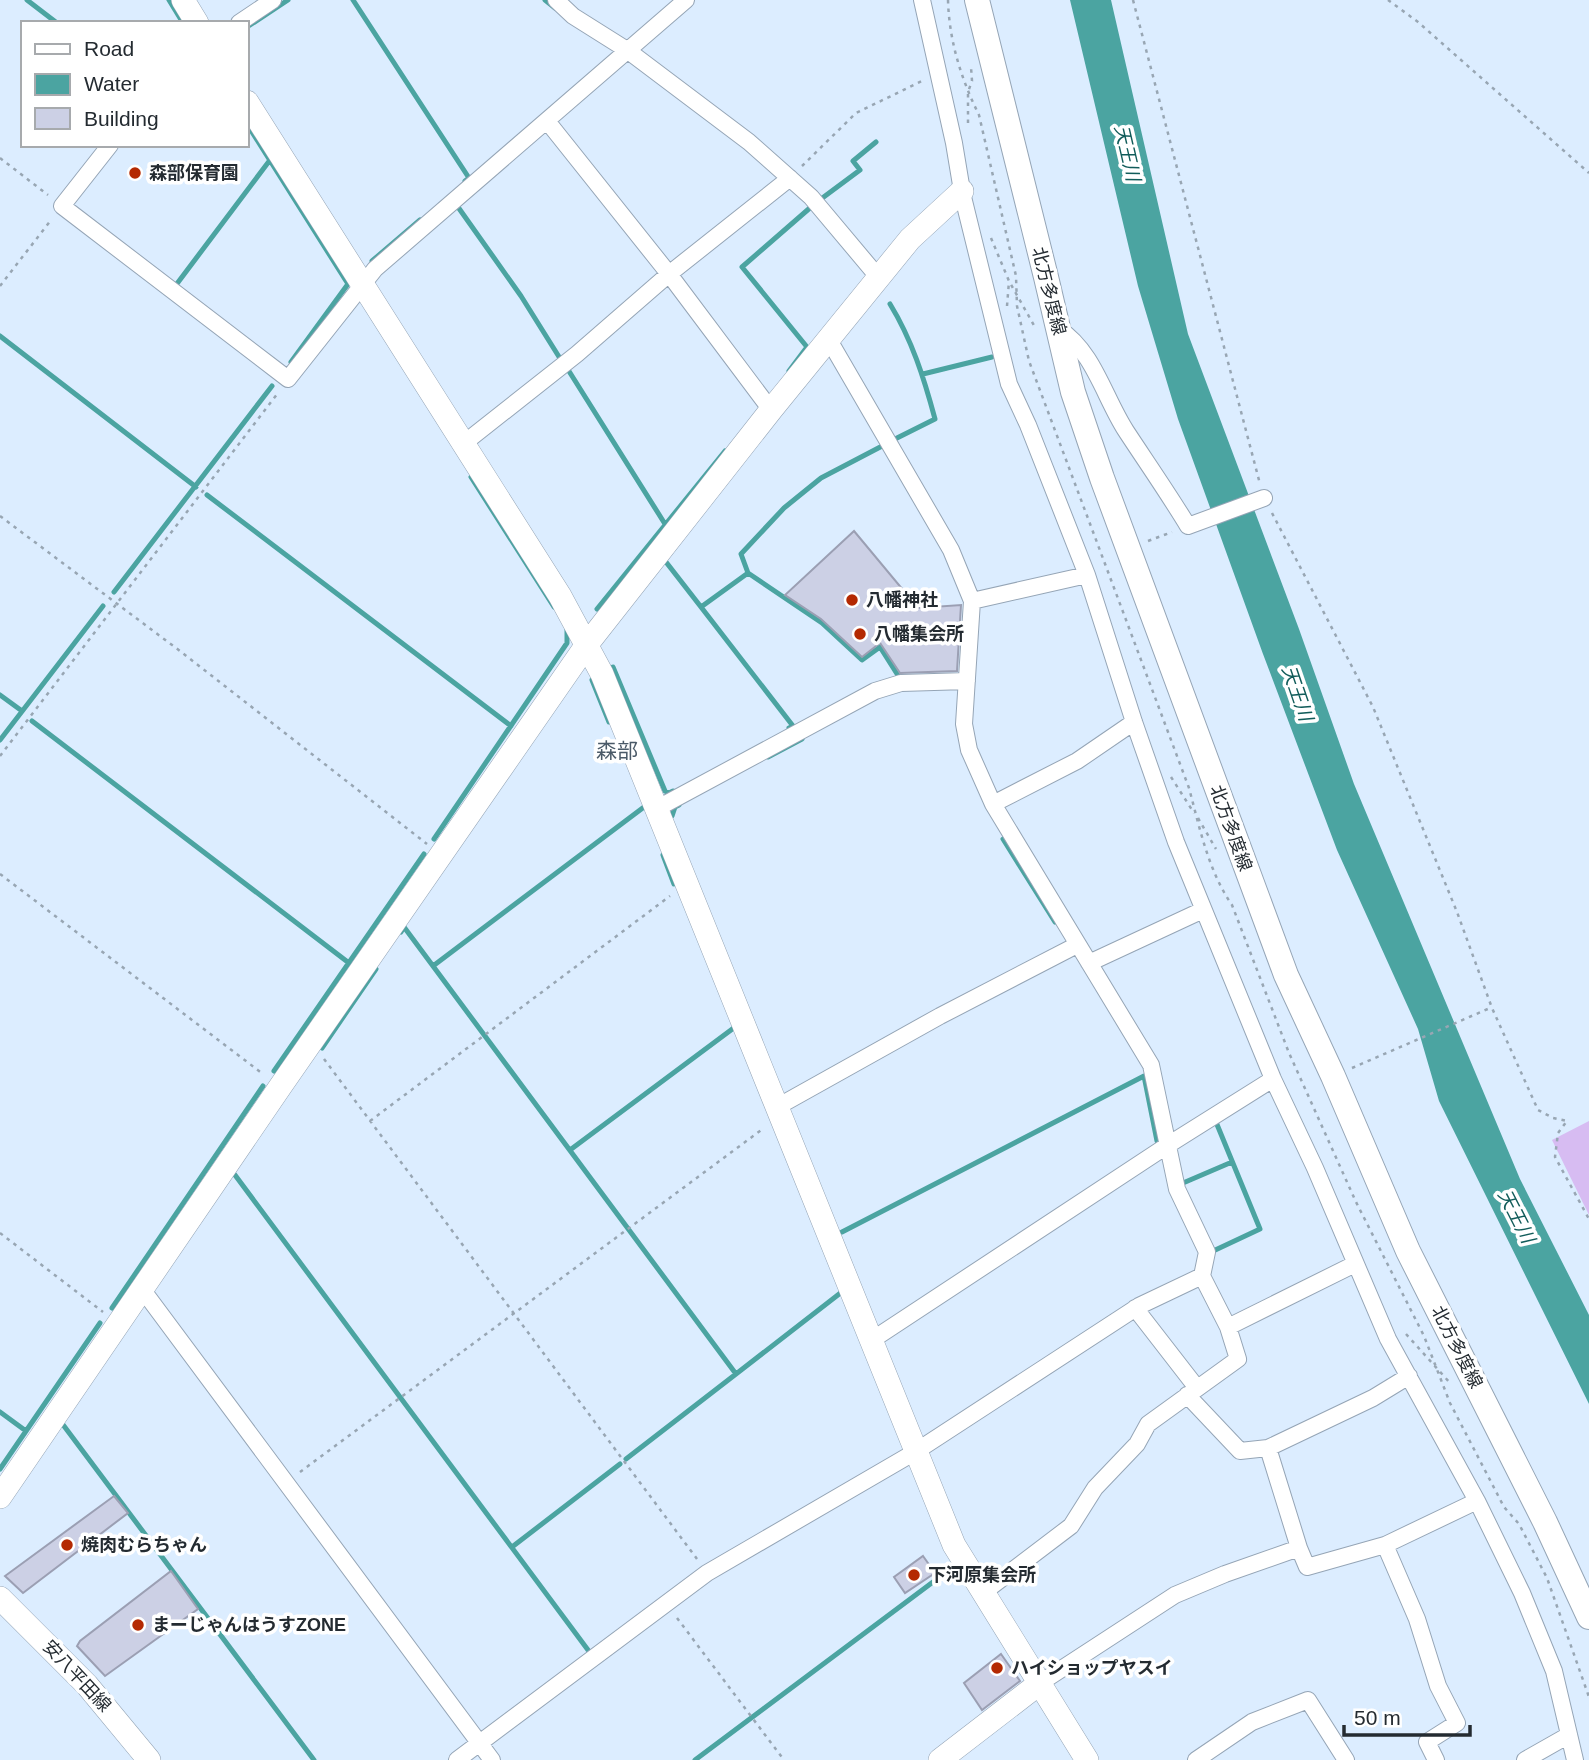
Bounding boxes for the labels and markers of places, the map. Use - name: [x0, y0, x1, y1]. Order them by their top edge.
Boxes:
- place label: 森部保育園: [149, 163, 239, 183]
- marker: 森部保育園: [127, 165, 143, 181]
- place label: 八幡神社: [866, 590, 938, 610]
- marker: 八幡神社: [844, 592, 860, 608]
- place label: 八幡集会所: [874, 624, 964, 644]
- marker: 八幡集会所: [852, 626, 868, 642]
- place label: 焼肉むらちゃん: [81, 1535, 207, 1555]
- marker: 焼肉むらちゃん: [59, 1537, 75, 1553]
- place label: 下河原集会所: [928, 1565, 1036, 1585]
- marker: 下河原集会所: [906, 1567, 922, 1583]
- place label: まーじゃんはうすZONE: [152, 1615, 346, 1635]
- marker: まーじゃんはうすZONE: [130, 1617, 146, 1633]
- place label: ハイショップヤスイ: [1011, 1658, 1173, 1678]
- marker: ハイショップヤスイ: [989, 1660, 1005, 1676]

